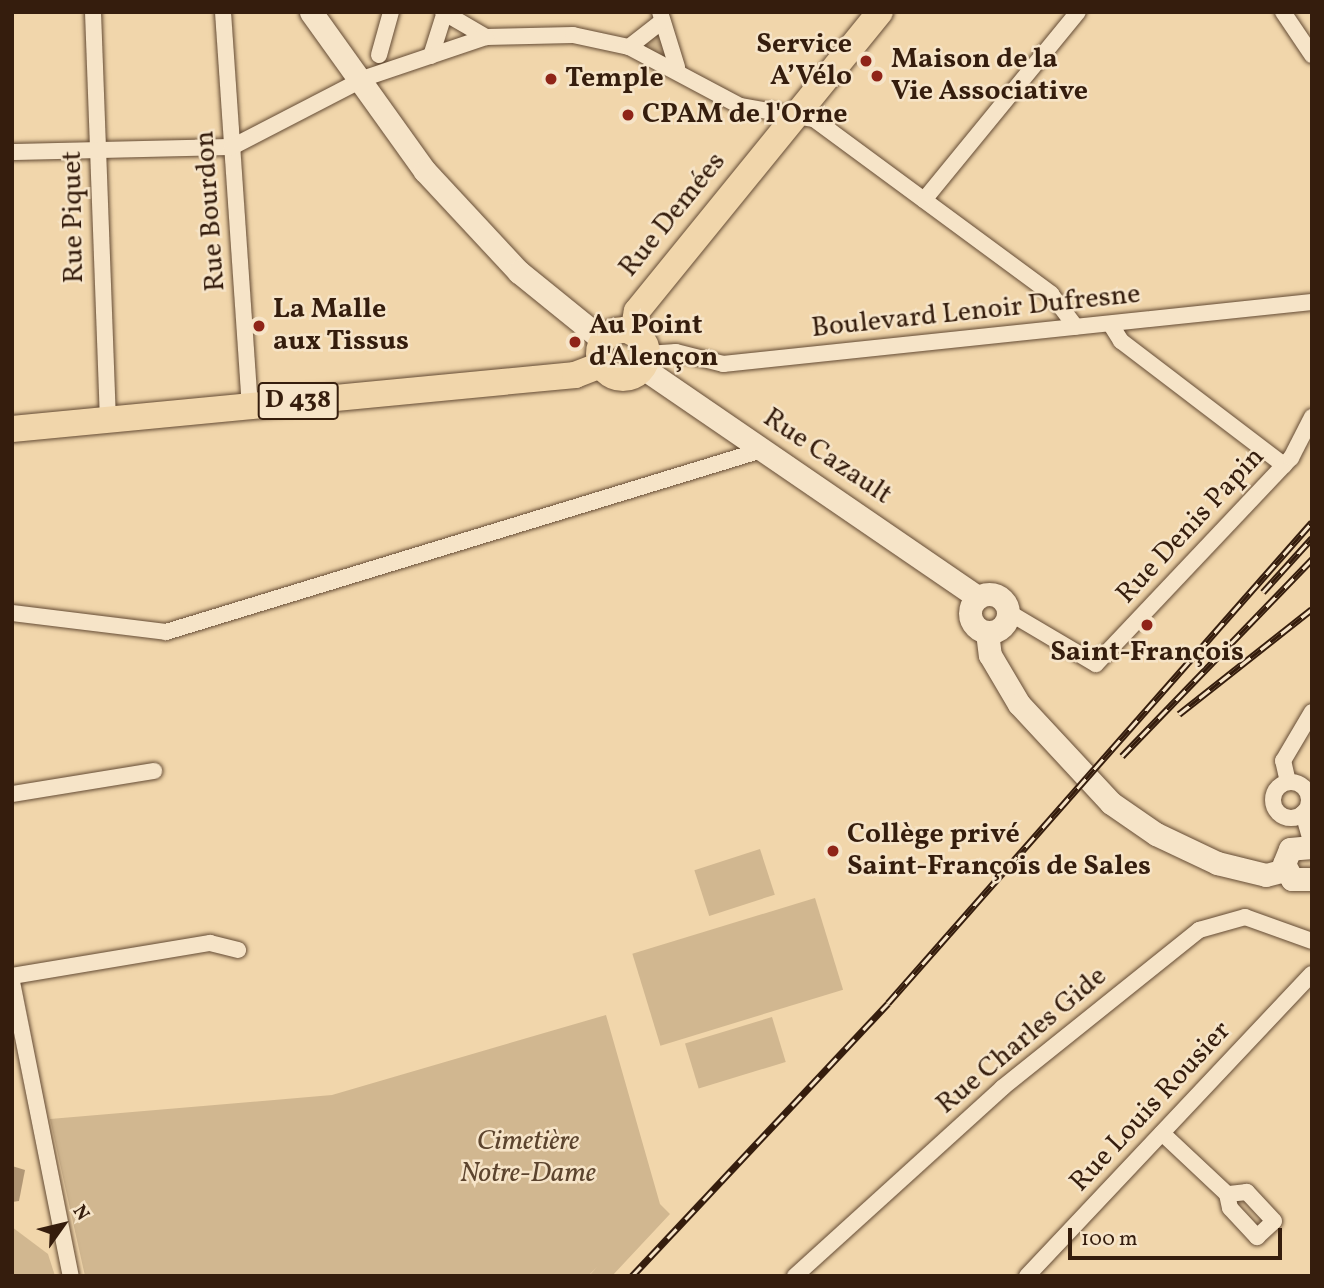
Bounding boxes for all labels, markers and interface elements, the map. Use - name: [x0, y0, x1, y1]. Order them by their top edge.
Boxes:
- place label: Service A’Vélo: [756, 28, 852, 94]
- place label: Maison de la Vie Associative: [891, 43, 1088, 109]
- marker: Service A’Vélo: [858, 53, 874, 69]
- place label: Temple: [565, 62, 664, 96]
- marker: Maison de la Vie Associative: [869, 68, 885, 84]
- marker: Temple: [543, 71, 559, 87]
- place label: CPAM de l'Orne: [642, 98, 848, 132]
- marker: CPAM de l'Orne: [620, 107, 636, 123]
- street label: Rue Bourdon: [189, 129, 233, 293]
- street label: Rue Demées: [612, 146, 734, 284]
- street label: Rue Piquet: [56, 150, 92, 284]
- street label: Boulevard Lenoir Dufresne: [810, 278, 1142, 346]
- place label: La Malle aux Tissus: [273, 293, 409, 359]
- place label: Au Point d'Alençon: [589, 309, 718, 375]
- marker: La Malle aux Tissus: [251, 318, 267, 334]
- marker: Au Point d'Alençon: [567, 334, 583, 350]
- road number: D 438: [256, 378, 340, 424]
- street label: Rue Cazault: [756, 402, 898, 512]
- street label: Rue Denis Papin: [1110, 441, 1272, 611]
- marker: Saint-François: [1139, 617, 1155, 633]
- place label: Saint-François: [1050, 636, 1244, 670]
- place label: Collège privé Saint-François de Sales: [847, 818, 1151, 884]
- marker: Collège privé Saint-François de Sales: [825, 843, 841, 859]
- street label: Rue Charles Gide: [930, 960, 1114, 1122]
- street label: Rue Louis Rousier: [1063, 1015, 1239, 1199]
- park label: Cimetière Notre-Dame: [460, 1125, 596, 1191]
- north arrow: [28, 1190, 98, 1260]
- text: N: [66, 1200, 95, 1226]
- scale bar: [1072, 1214, 1286, 1258]
- text: 100 m: [1081, 1225, 1138, 1254]

